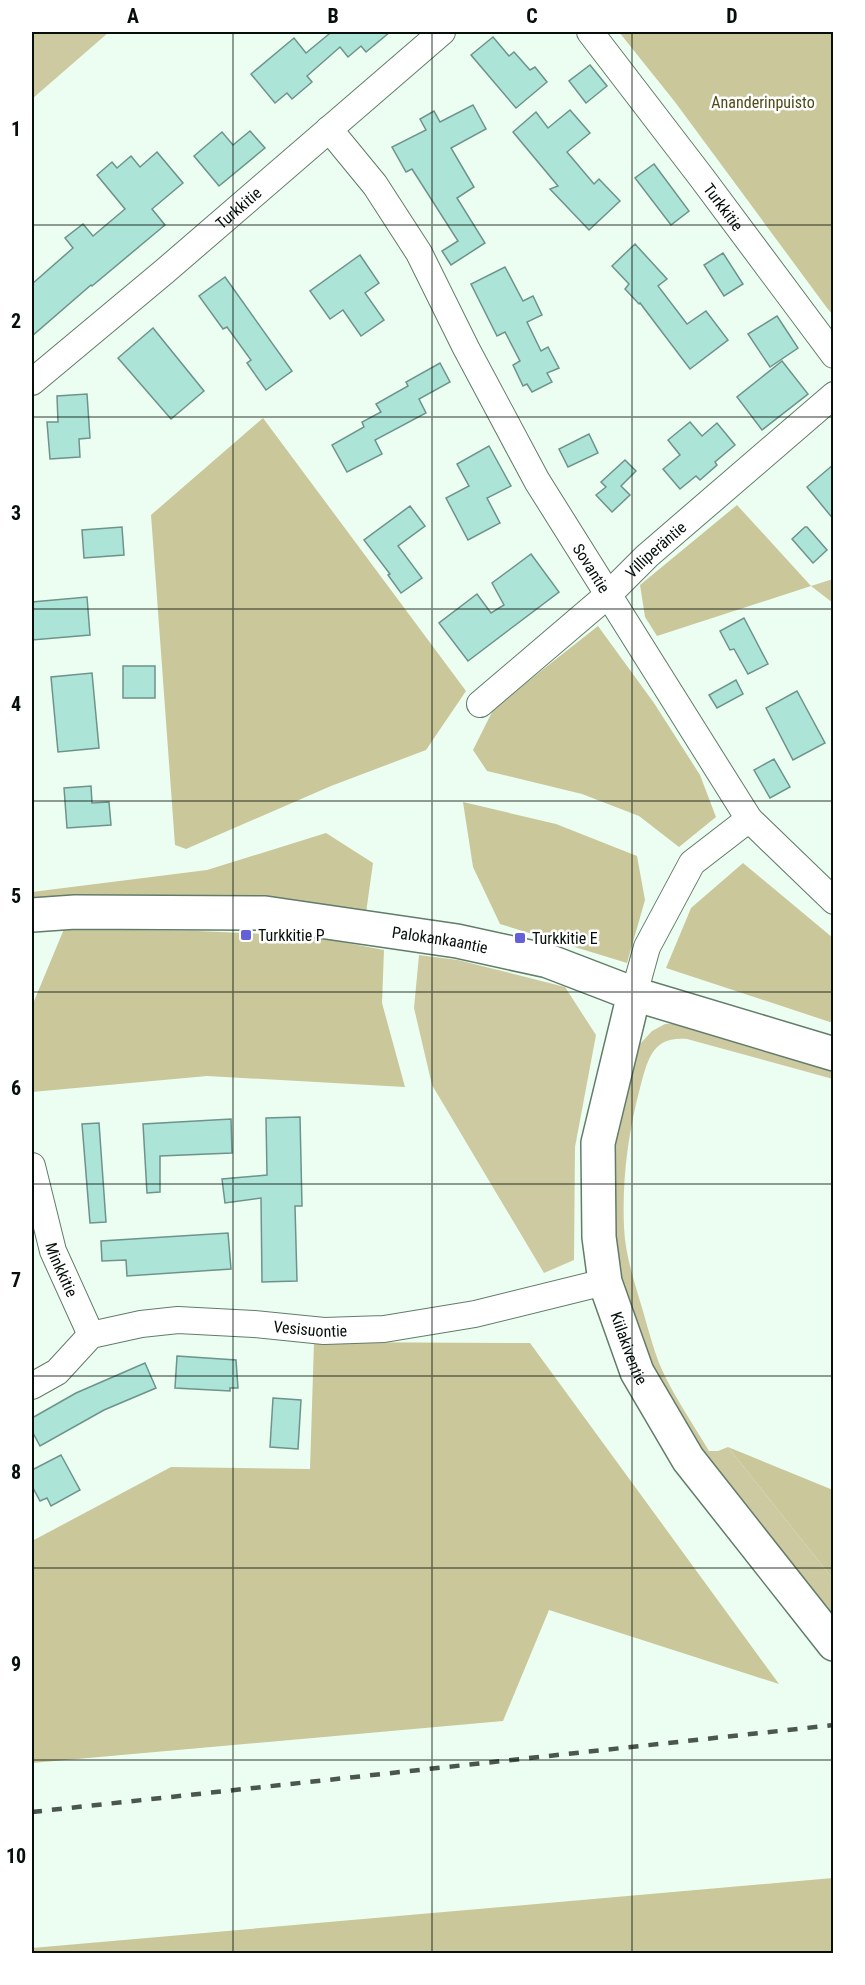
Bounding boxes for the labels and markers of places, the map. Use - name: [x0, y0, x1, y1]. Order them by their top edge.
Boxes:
- place label: Turkkitie P: [258, 926, 325, 945]
- marker: Turkkitie P: [239, 928, 253, 942]
- place label: Turkkitie E: [532, 929, 598, 948]
- marker: Turkkitie E: [513, 931, 527, 945]

